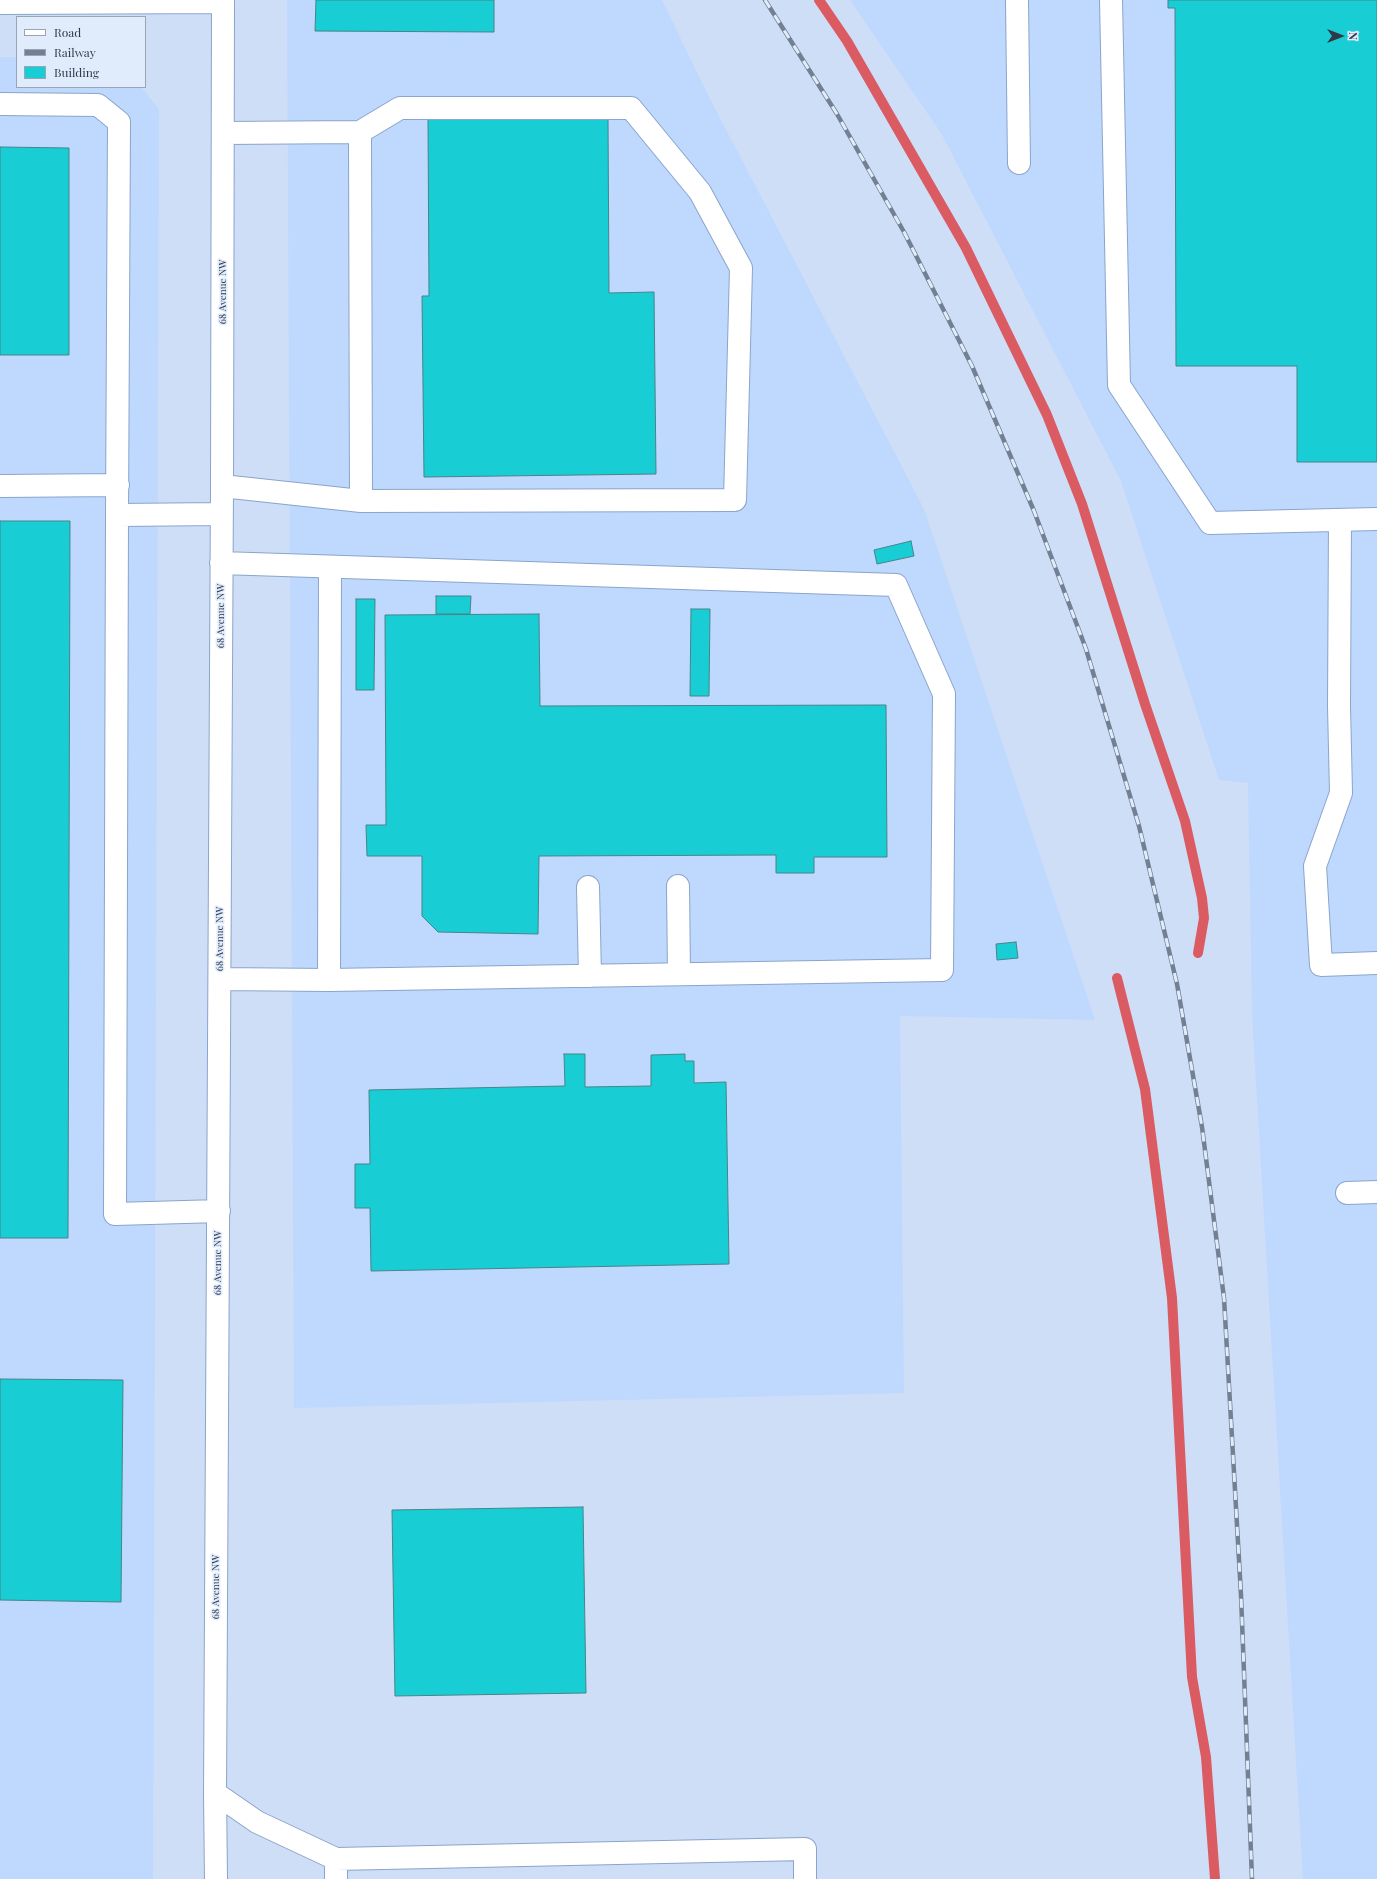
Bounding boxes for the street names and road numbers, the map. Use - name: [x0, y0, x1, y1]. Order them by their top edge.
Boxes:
- street label: 68 Avenue NW: [217, 260, 229, 324]
- street label: 68 Avenue NW: [215, 584, 227, 648]
- street label: 68 Avenue NW: [214, 907, 226, 971]
- street label: 68 Avenue NW: [212, 1231, 224, 1295]
- street label: 68 Avenue NW: [210, 1555, 222, 1619]

